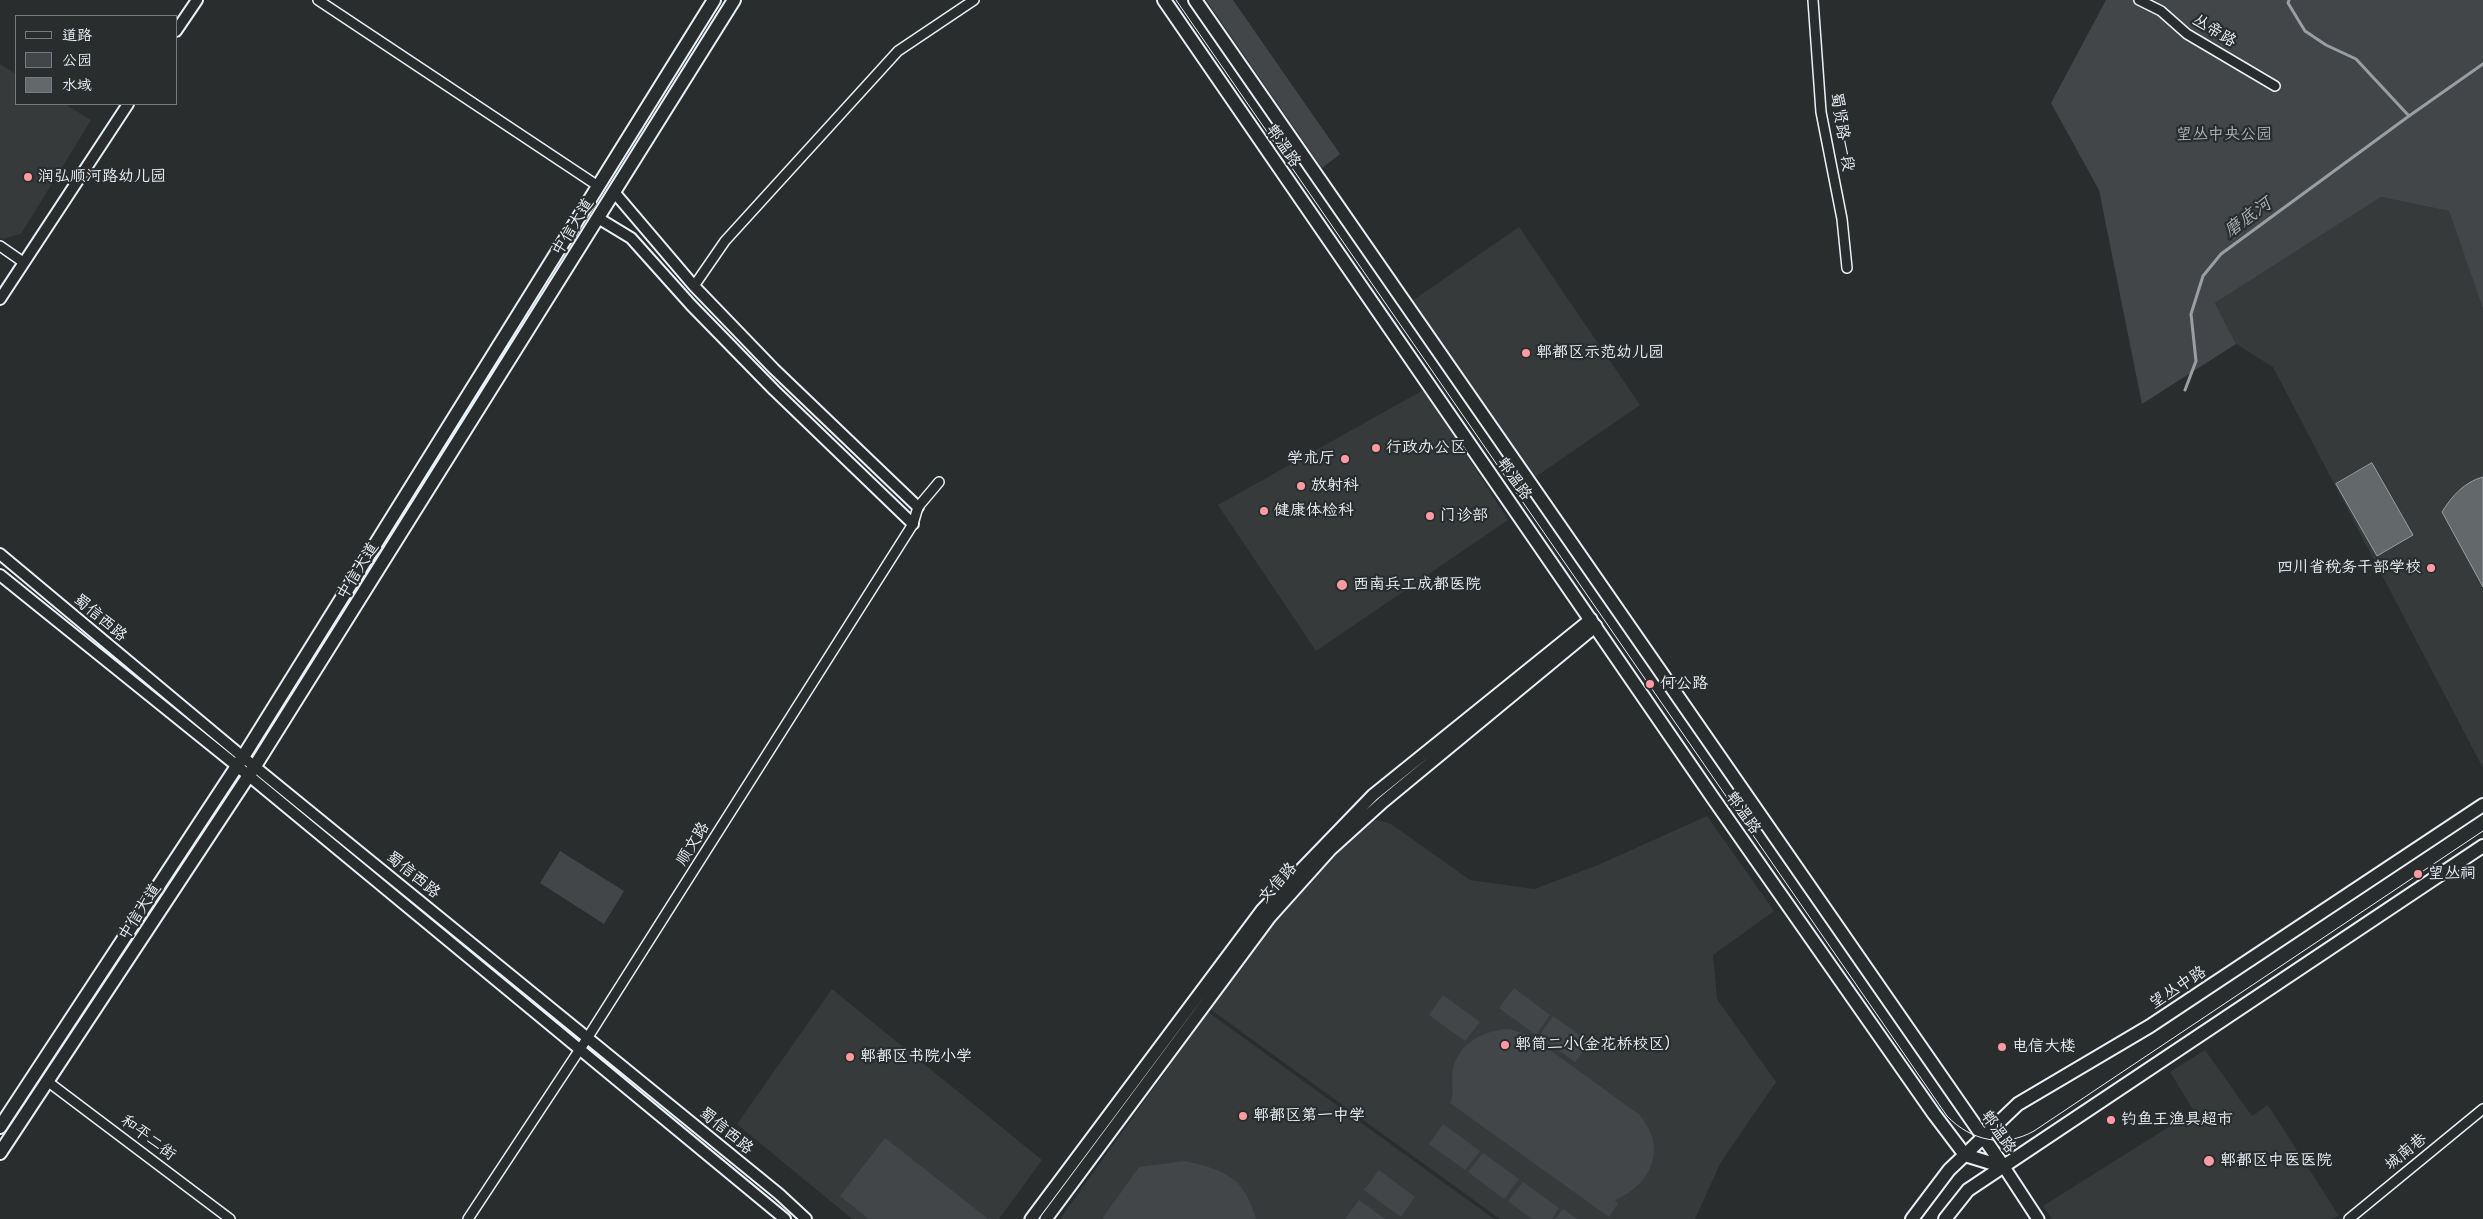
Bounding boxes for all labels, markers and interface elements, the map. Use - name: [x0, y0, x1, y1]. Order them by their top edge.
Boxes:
- street label: 丛帝路: [2188, 10, 2240, 52]
- legend: [15, 15, 178, 105]
- text: 道路: [62, 24, 92, 45]
- text: 公园: [62, 49, 92, 70]
- text: 水域: [62, 74, 92, 95]
- street label: 蜀贤路一段: [1826, 91, 1858, 173]
- street label: 郫温路: [1262, 121, 1304, 171]
- park label: 望丛中央公园: [2176, 125, 2272, 145]
- place label: 润弘顺河路幼儿园: [38, 167, 166, 187]
- marker: 润弘顺河路幼儿园: [22, 171, 34, 183]
- water label: 磨底河: [2220, 193, 2276, 243]
- street label: 中信大道: [548, 195, 598, 259]
- place label: 郫都区示范幼儿园: [1536, 343, 1664, 363]
- marker: 郫都区示范幼儿园: [1520, 347, 1532, 359]
- place label: 行政办公区: [1386, 438, 1466, 458]
- marker: 行政办公区: [1370, 442, 1382, 454]
- place label: 学术厅: [1287, 449, 1335, 469]
- marker: 学术厅: [1339, 453, 1351, 465]
- street label: 郫温路: [1492, 454, 1536, 504]
- place label: 放射科: [1311, 476, 1359, 496]
- marker: 放射科: [1295, 480, 1307, 492]
- place label: 健康体检科: [1274, 501, 1354, 521]
- marker: 健康体检科: [1258, 505, 1270, 517]
- place label: 门诊部: [1440, 506, 1488, 526]
- marker: 门诊部: [1424, 510, 1436, 522]
- street label: 中信大道: [333, 539, 383, 603]
- place label: 四川省税务干部学校: [2277, 558, 2421, 578]
- marker: 四川省税务干部学校: [2425, 562, 2437, 574]
- place label: 西南兵工成都医院: [1353, 575, 1481, 595]
- marker: 西南兵工成都医院: [1335, 578, 1349, 592]
- street label: 蜀信西路: [69, 590, 131, 646]
- place label: 何公路: [1660, 674, 1708, 694]
- marker: 何公路: [1644, 678, 1656, 690]
- street label: 郫温路: [1721, 788, 1765, 838]
- street label: 顺文路: [672, 819, 714, 869]
- street label: 蜀信西路: [382, 847, 444, 903]
- street label: 文信路: [1255, 859, 1301, 907]
- place label: 望丛祠: [2428, 864, 2476, 884]
- marker: 望丛祠: [2412, 868, 2424, 880]
- street label: 中信大道: [115, 880, 165, 944]
- street label: 望丛中路: [2146, 963, 2210, 1013]
- place label: 郫筒二小(金花桥校区): [1515, 1035, 1670, 1055]
- place label: 电信大楼: [2012, 1037, 2076, 1057]
- marker: 郫筒二小(金花桥校区): [1499, 1039, 1511, 1051]
- marker: 电信大楼: [1996, 1041, 2008, 1053]
- place label: 郫都区书院小学: [860, 1047, 972, 1067]
- marker: 郫都区书院小学: [844, 1051, 856, 1063]
- street label: 蜀信西路: [695, 1103, 757, 1159]
- place label: 郫都区第一中学: [1253, 1106, 1365, 1126]
- street label: 郫温路: [1976, 1107, 2020, 1157]
- marker: 郫都区第一中学: [1237, 1110, 1249, 1122]
- place label: 钓鱼王渔具超市: [2121, 1110, 2233, 1130]
- street label: 和平二街: [117, 1111, 179, 1165]
- marker: 钓鱼王渔具超市: [2105, 1114, 2117, 1126]
- street label: 城南巷: [2381, 1129, 2431, 1175]
- place label: 郫都区中医医院: [2220, 1151, 2332, 1171]
- marker: 郫都区中医医院: [2202, 1154, 2216, 1168]

